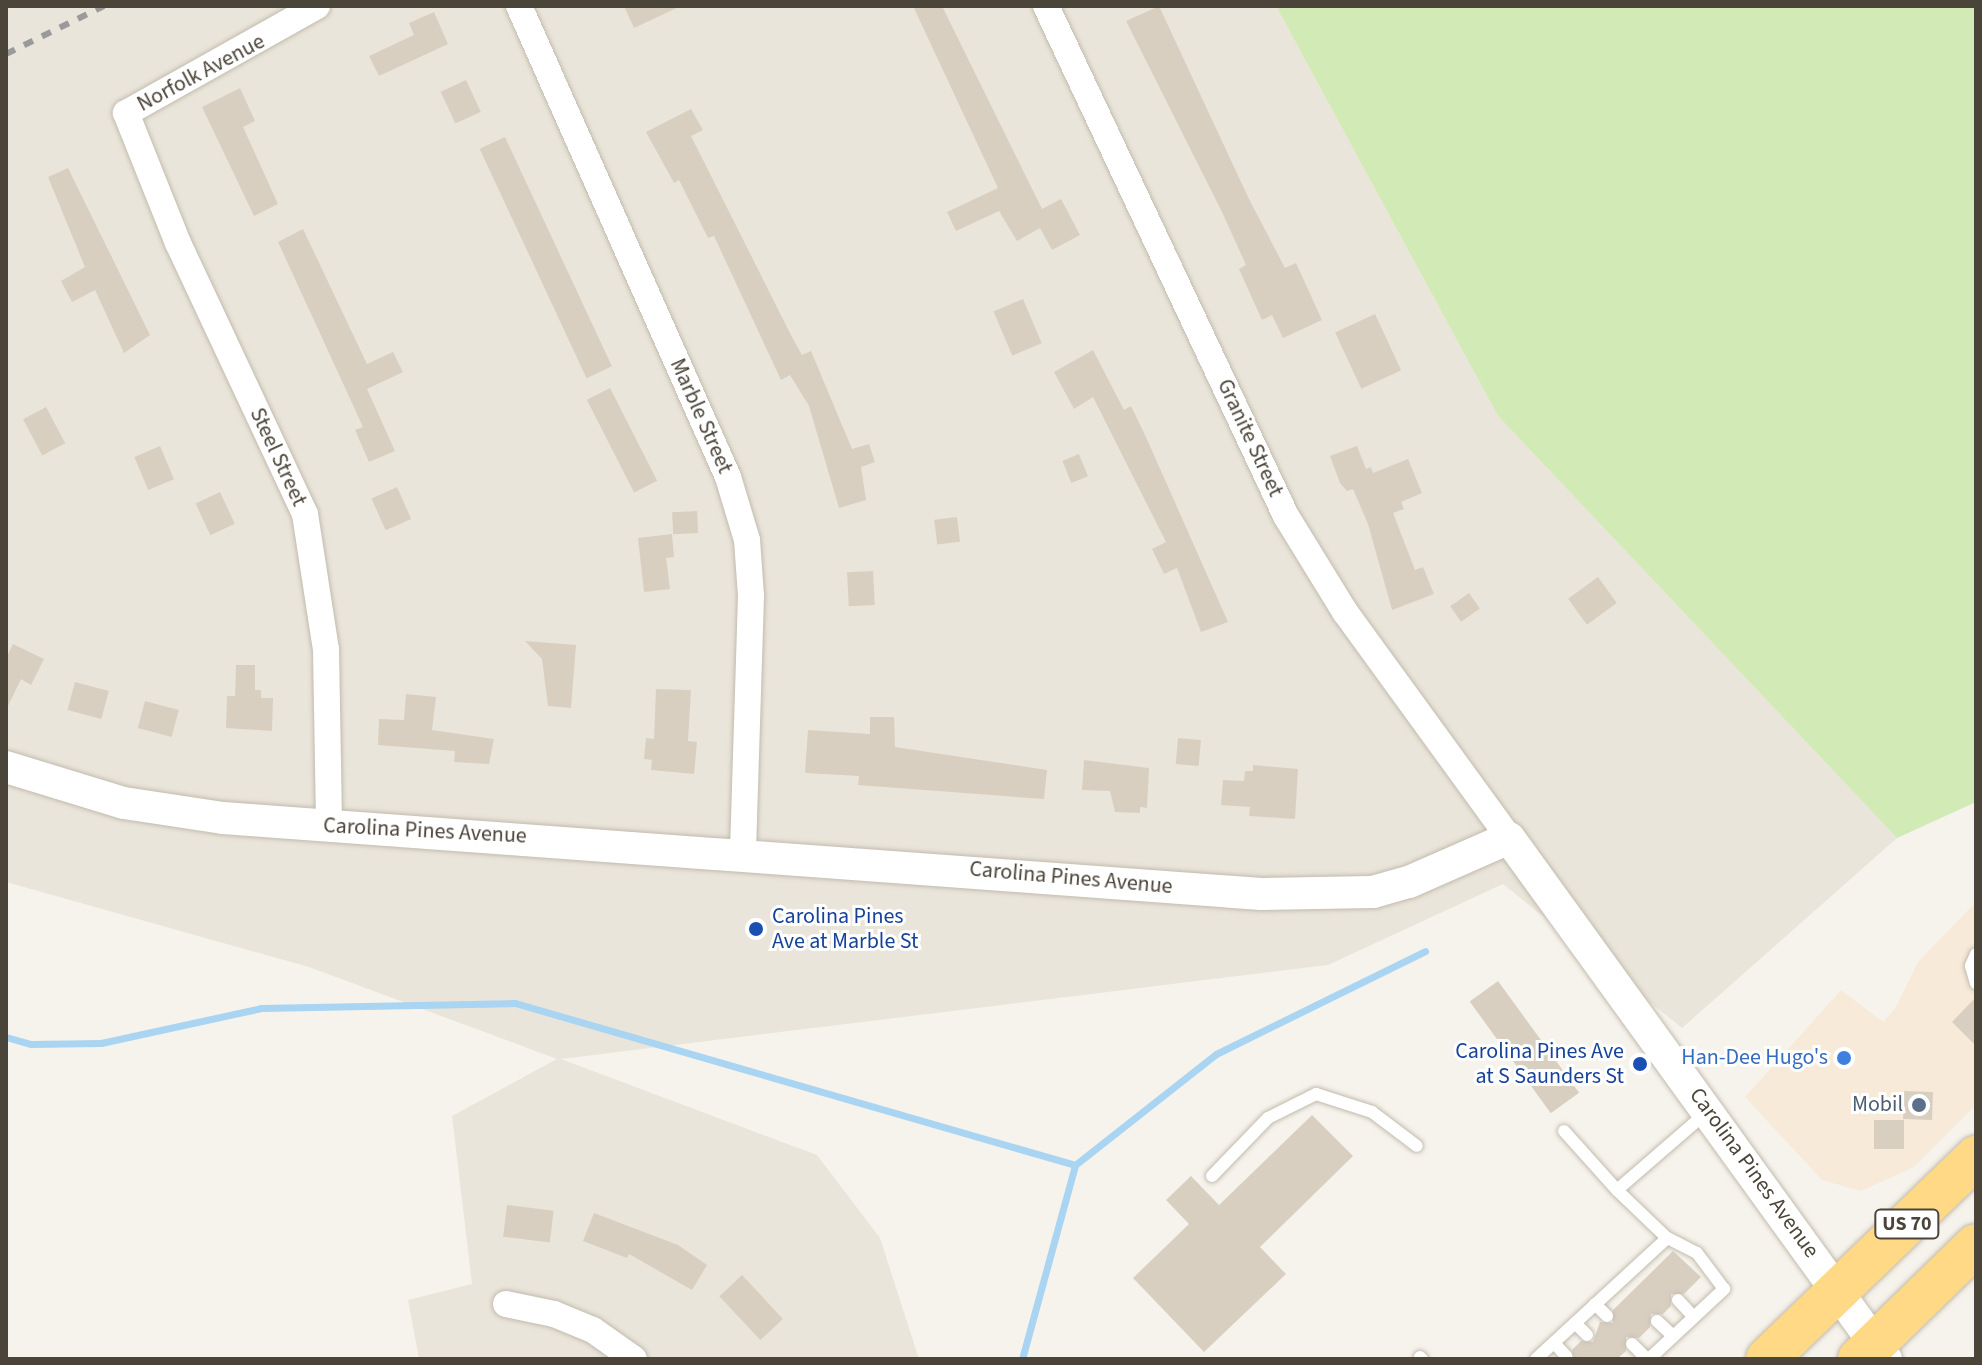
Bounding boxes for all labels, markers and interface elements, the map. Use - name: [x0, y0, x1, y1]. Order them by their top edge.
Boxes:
- street label: Norfolk Avenue: [133, 28, 269, 118]
- street label: Marble Street: [664, 354, 738, 478]
- street label: Granite Street: [1211, 375, 1289, 501]
- street label: Steel Street: [244, 404, 312, 510]
- street label: Carolina Pines Avenue: [323, 812, 527, 850]
- street label: Carolina Pines Avenue: [968, 856, 1174, 900]
- place label: Carolina Pines Ave at Marble St: [772, 903, 918, 954]
- marker: Carolina Pines Ave at Marble St: [747, 920, 765, 938]
- place label: Carolina Pines Ave at S Saunders St: [1455, 1038, 1624, 1090]
- place label: Han-Dee Hugo's: [1681, 1045, 1828, 1071]
- marker: Han-Dee Hugo's: [1835, 1049, 1853, 1067]
- marker: Carolina Pines Ave at S Saunders St: [1631, 1055, 1649, 1073]
- street label: Carolina Pines Avenue: [1683, 1083, 1825, 1263]
- place label: Mobil: [1852, 1092, 1903, 1118]
- marker: Mobil: [1910, 1096, 1928, 1114]
- road number: US 70: [1873, 1208, 1941, 1240]

